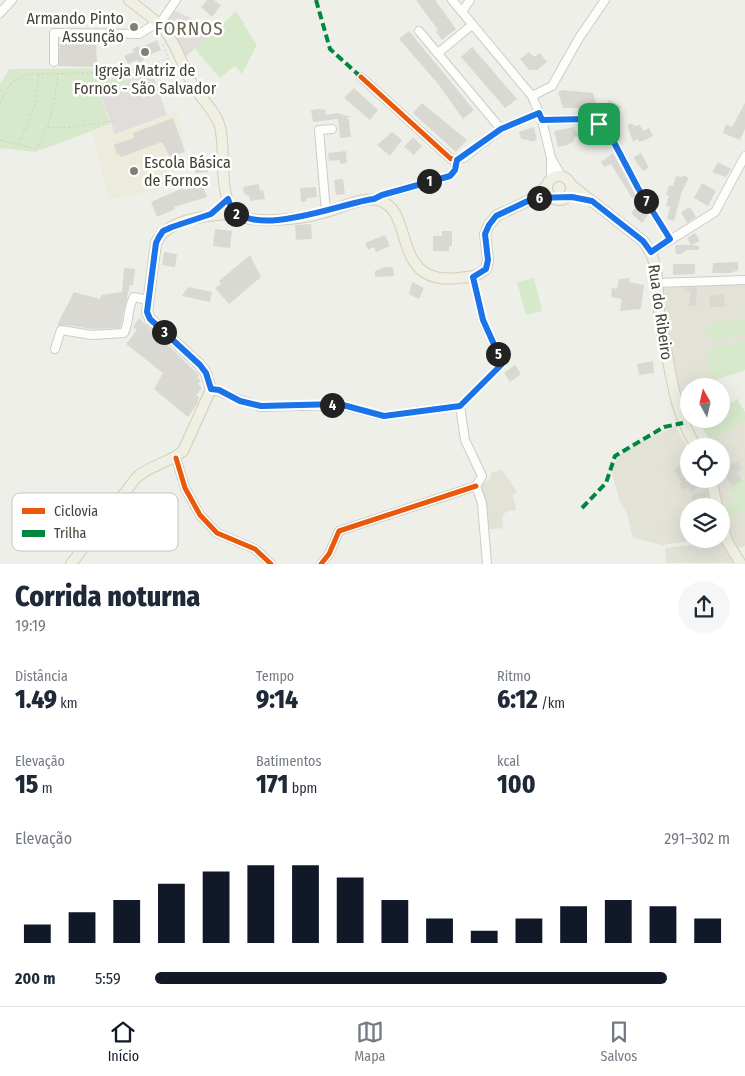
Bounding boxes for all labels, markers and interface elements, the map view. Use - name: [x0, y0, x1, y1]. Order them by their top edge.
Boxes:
- place label: Armando Pinto Assunção: [26, 9, 124, 46]
- district label: FORNOS: [154, 17, 224, 40]
- marker: Armando Pinto Assunção: [128, 21, 140, 33]
- marker: Igreja Matriz de Fornos - São Salvador: [139, 46, 151, 58]
- place label: Igreja Matriz de Fornos - São Salvador: [74, 61, 217, 98]
- pin: [578, 103, 620, 145]
- icon: arrive: [585, 110, 613, 138]
- place label: Escola Básica de Fornos: [144, 153, 231, 190]
- marker: Escola Básica de Fornos: [128, 165, 140, 177]
- pin: 1: [416, 168, 442, 194]
- text: 1: [427, 173, 432, 190]
- pin: 6: [526, 186, 552, 210]
- pin: 7: [634, 188, 658, 214]
- text: 6: [536, 190, 543, 207]
- text: 7: [644, 193, 649, 210]
- pin: 2: [224, 202, 248, 226]
- text: 2: [233, 206, 240, 223]
- street label: Rua do Ribeiro: [644, 263, 677, 361]
- pin: 3: [152, 320, 176, 344]
- text: 3: [161, 324, 168, 341]
- pin: 5: [486, 342, 510, 366]
- text: 5: [495, 346, 502, 363]
- north arrow: [680, 378, 730, 428]
- map controls: [680, 378, 730, 548]
- pin: 4: [320, 392, 344, 418]
- text: 4: [329, 397, 336, 414]
- button: locate: [680, 438, 730, 488]
- legend: [12, 493, 178, 551]
- button: layers: [680, 498, 730, 548]
- text: Ciclovia: [54, 503, 98, 520]
- text: Trilha: [54, 525, 87, 542]
- text: Corrida noturna: [15, 580, 200, 613]
- button: share: [678, 581, 730, 633]
- text: 19:19: [15, 616, 46, 635]
- text: Distância: [15, 668, 68, 685]
- text: Tempo: [256, 668, 294, 685]
- text: Ritmo: [497, 668, 531, 685]
- text: 1.49: [15, 685, 57, 715]
- text: 9:14: [256, 685, 298, 715]
- text: 6:12: [497, 685, 538, 715]
- text: km: [57, 695, 78, 712]
- text: /km: [538, 695, 565, 712]
- text: Elevação: [15, 753, 65, 770]
- text: Batimentos: [256, 753, 321, 770]
- text: kcal: [497, 753, 520, 770]
- text: 15: [15, 770, 38, 800]
- text: 171: [256, 770, 288, 800]
- text: 100: [497, 770, 536, 800]
- text: m: [38, 780, 52, 797]
- text: bpm: [288, 780, 317, 797]
- text: Elevação: [15, 829, 72, 848]
- text: 291–302 m: [664, 829, 730, 848]
- text: 200 m: [15, 969, 55, 988]
- text: 5:59: [95, 969, 121, 988]
- tab: Início: [108, 1018, 139, 1065]
- tab: Mapa: [354, 1018, 385, 1065]
- tab: Salvos: [601, 1018, 637, 1065]

